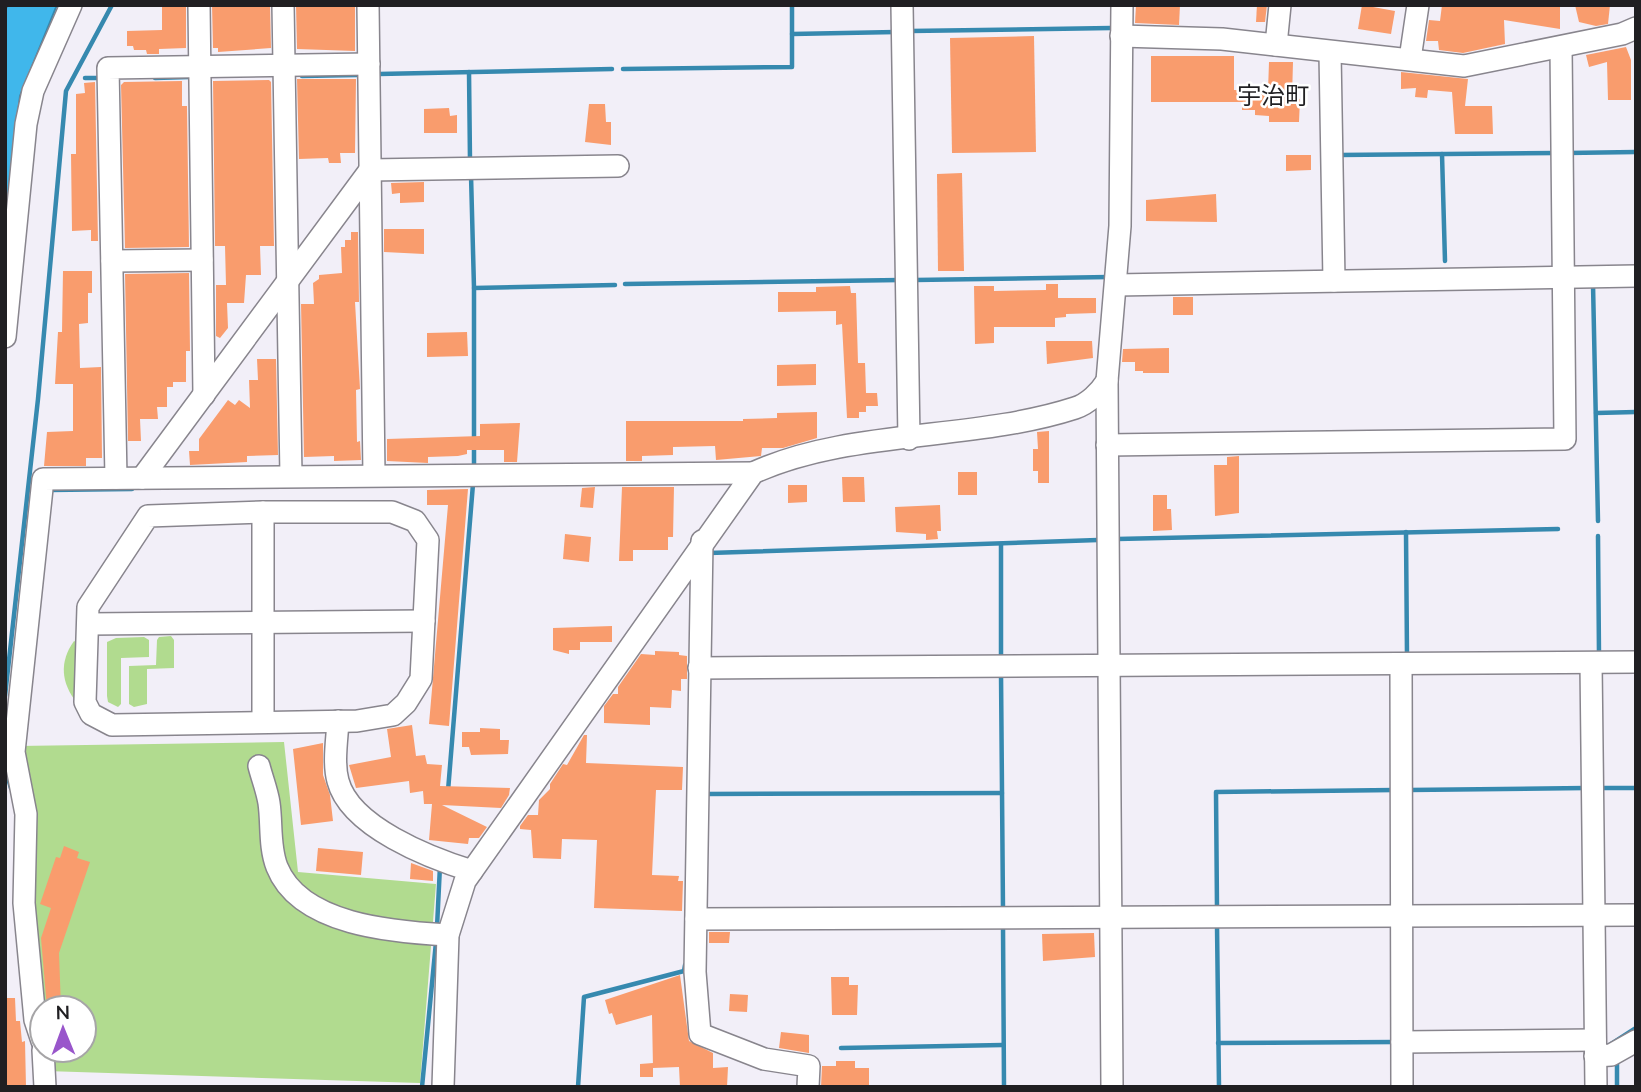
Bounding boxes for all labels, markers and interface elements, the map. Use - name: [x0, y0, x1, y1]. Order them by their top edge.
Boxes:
- district label: 宇治町: [1237, 80, 1309, 110]
- north arrow: [28, 994, 98, 1064]
- text: N: [55, 1000, 70, 1024]

